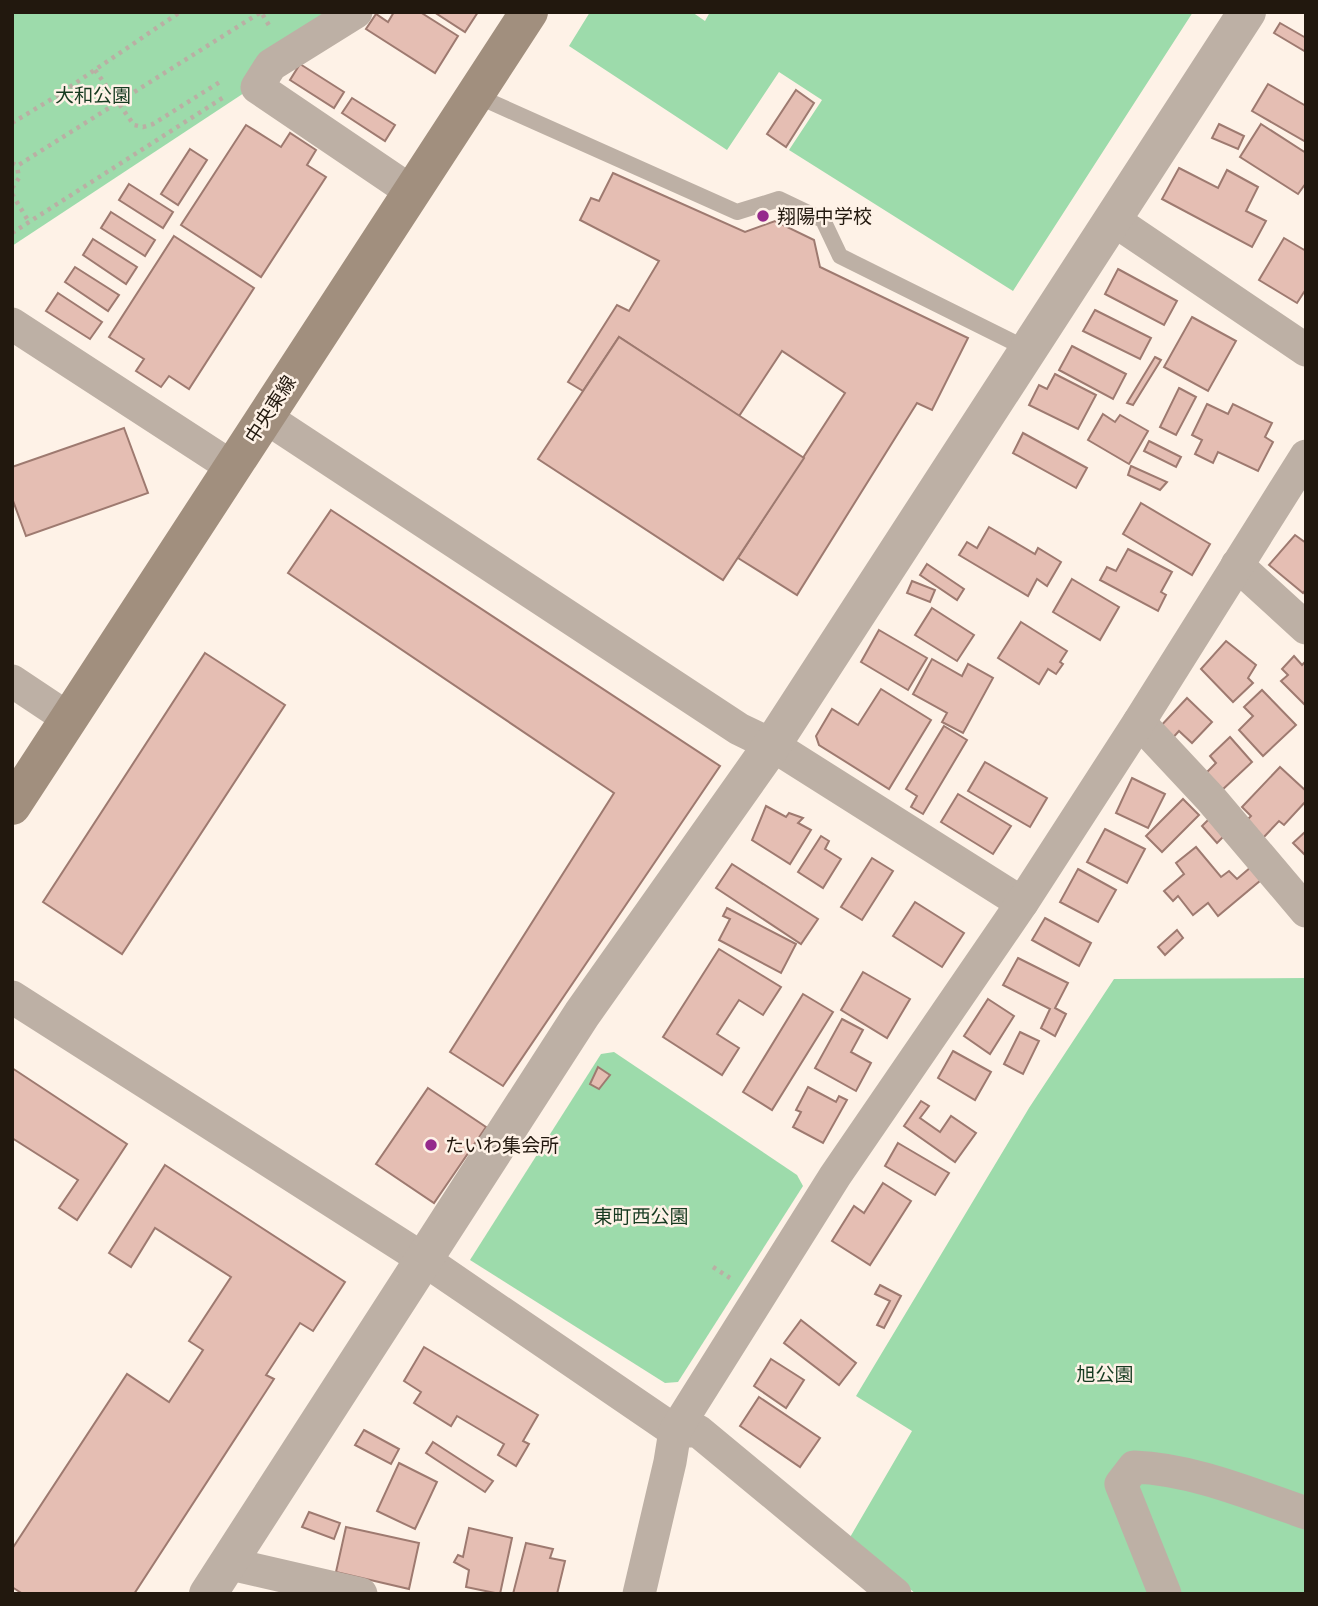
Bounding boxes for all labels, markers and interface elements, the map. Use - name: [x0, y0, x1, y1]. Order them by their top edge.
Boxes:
- park label: 大和公園: [55, 83, 131, 107]
- place label: 翔陽中学校: [777, 204, 872, 228]
- marker: 翔陽中学校: [755, 208, 771, 224]
- street label: 中央東線: [239, 371, 301, 447]
- place label: たいわ集会所: [445, 1133, 559, 1157]
- marker: たいわ集会所: [423, 1137, 439, 1153]
- park label: 東町西公園: [593, 1204, 689, 1228]
- park label: 旭公園: [1076, 1362, 1134, 1386]

